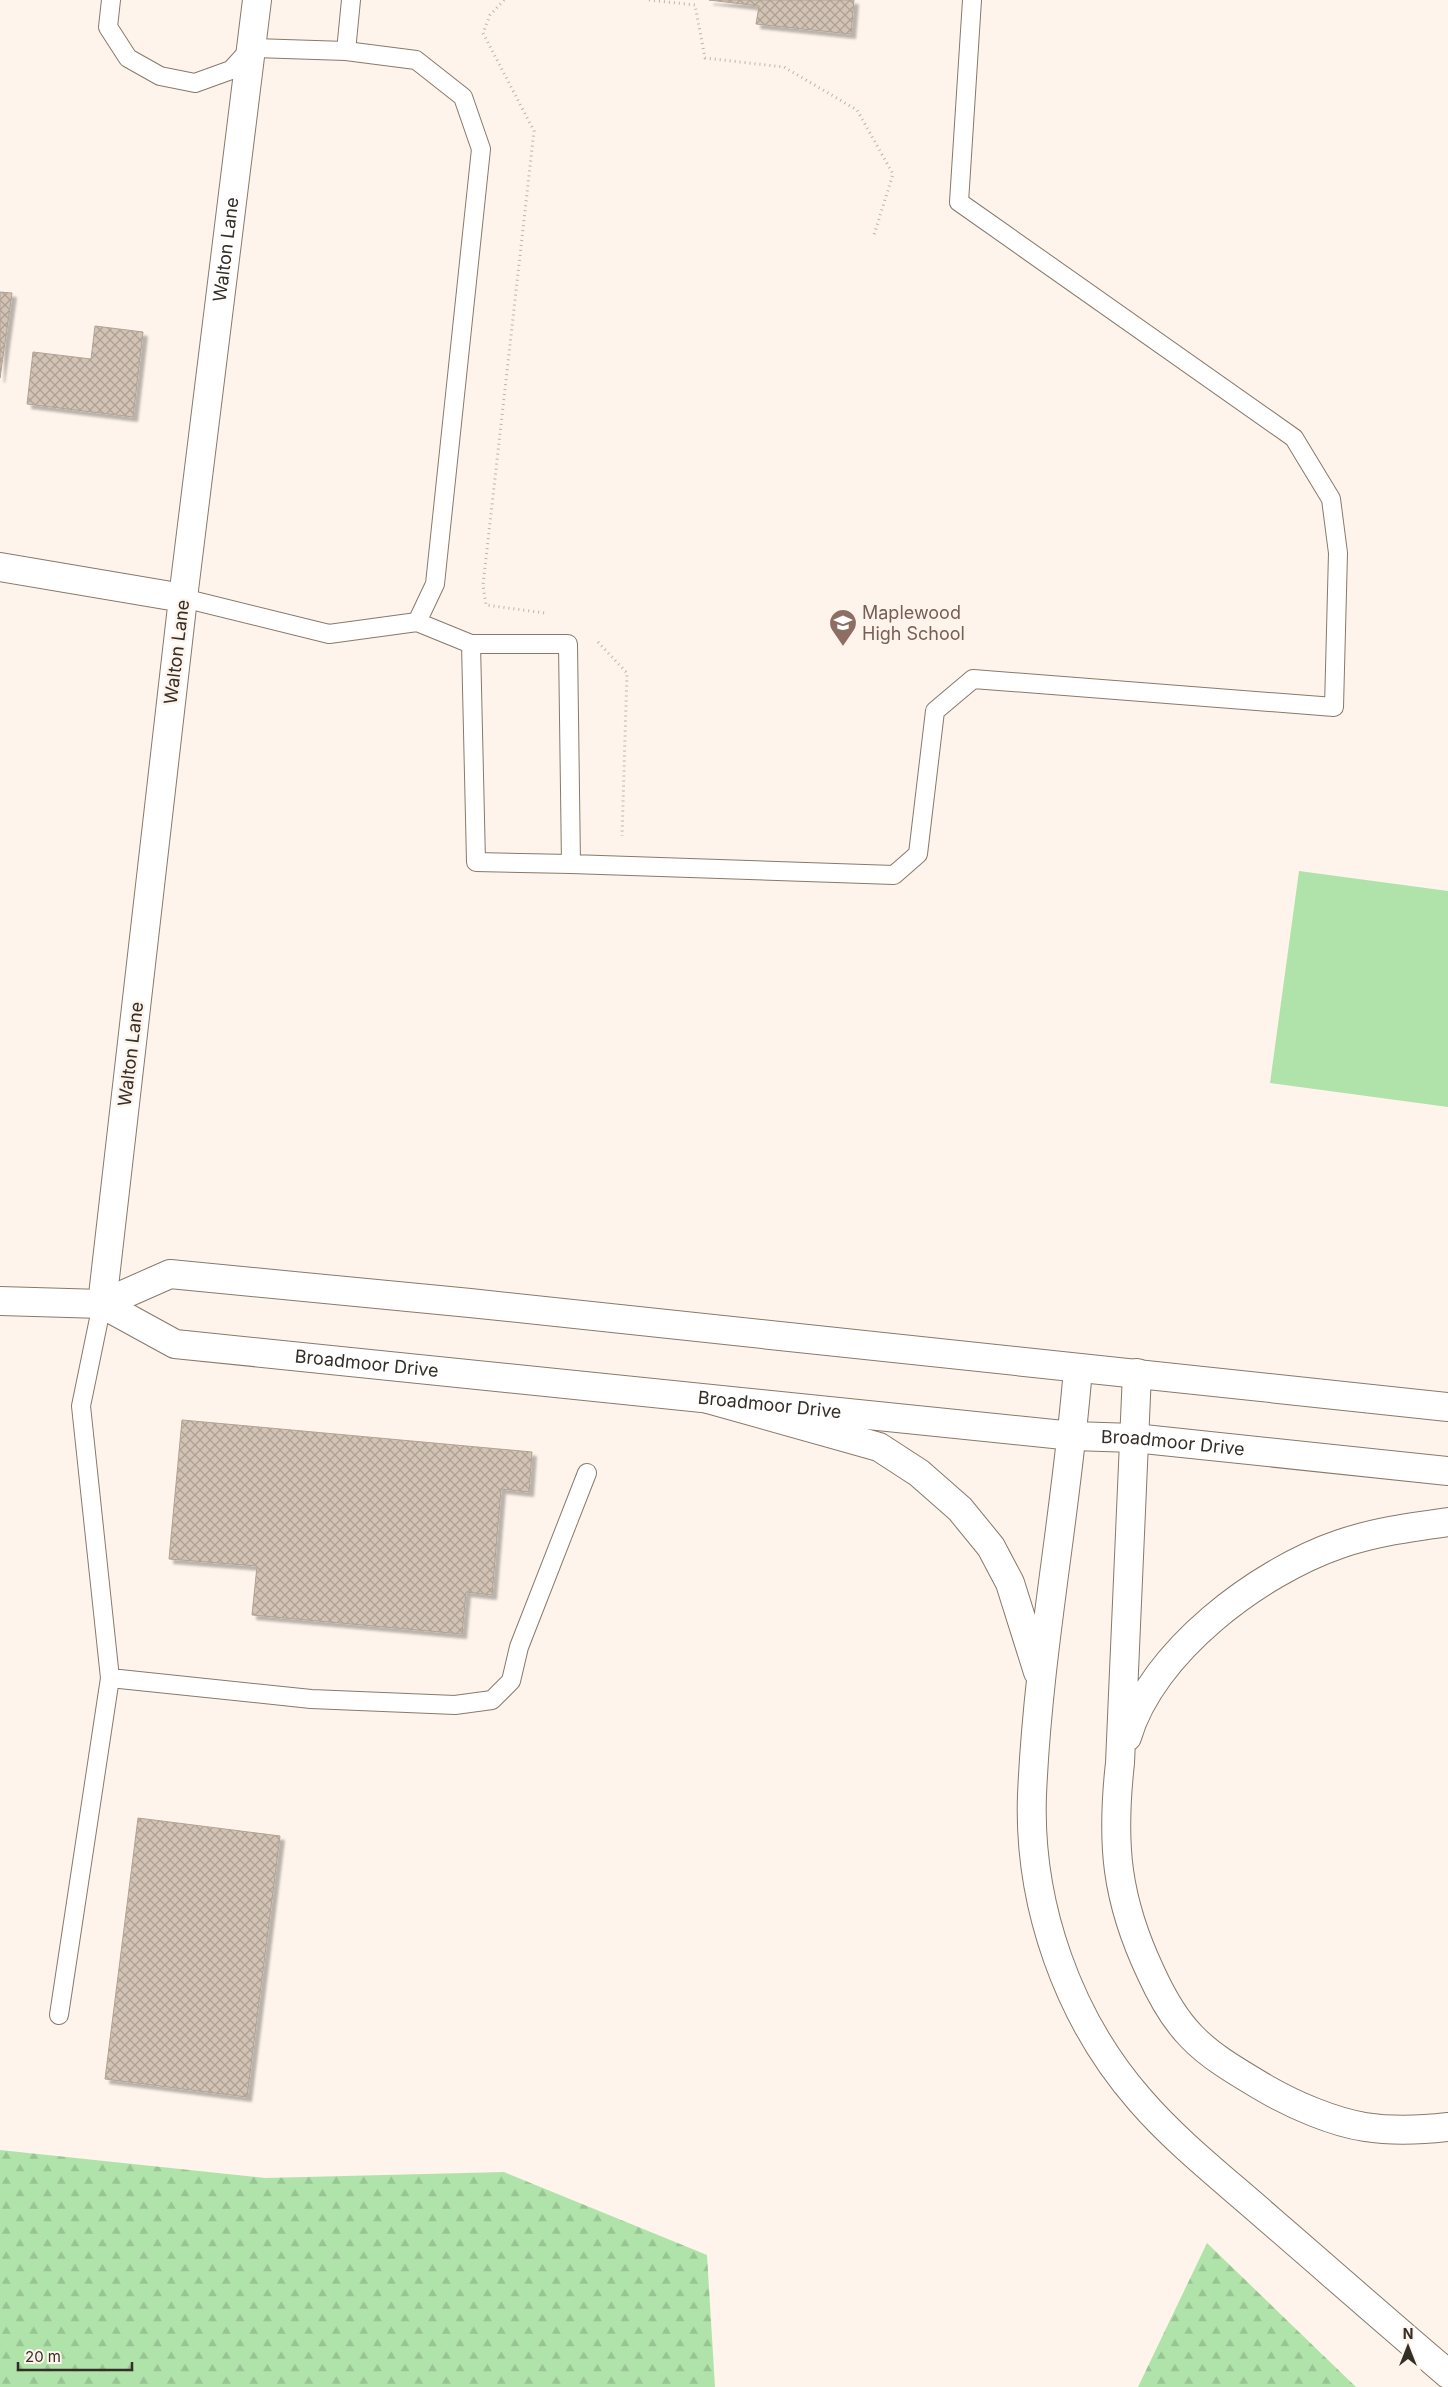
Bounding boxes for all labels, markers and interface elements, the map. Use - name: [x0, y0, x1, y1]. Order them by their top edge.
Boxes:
- street label: Walton Lane: [209, 196, 242, 303]
- street label: Walton Lane: [160, 598, 193, 705]
- place label: Maplewood High School: [862, 602, 965, 644]
- school or university icon: Maplewood High School: [828, 608, 858, 647]
- street label: Walton Lane: [114, 1000, 147, 1107]
- street label: Broadmoor Drive: [294, 1345, 440, 1381]
- street label: Broadmoor Drive: [697, 1387, 843, 1422]
- street label: Broadmoor Drive: [1101, 1426, 1246, 1460]
- north arrow: [1383, 2322, 1433, 2372]
- text: N: [1403, 2325, 1413, 2342]
- scale bar: [18, 2340, 131, 2372]
- text: 20 m: [25, 2347, 61, 2366]

